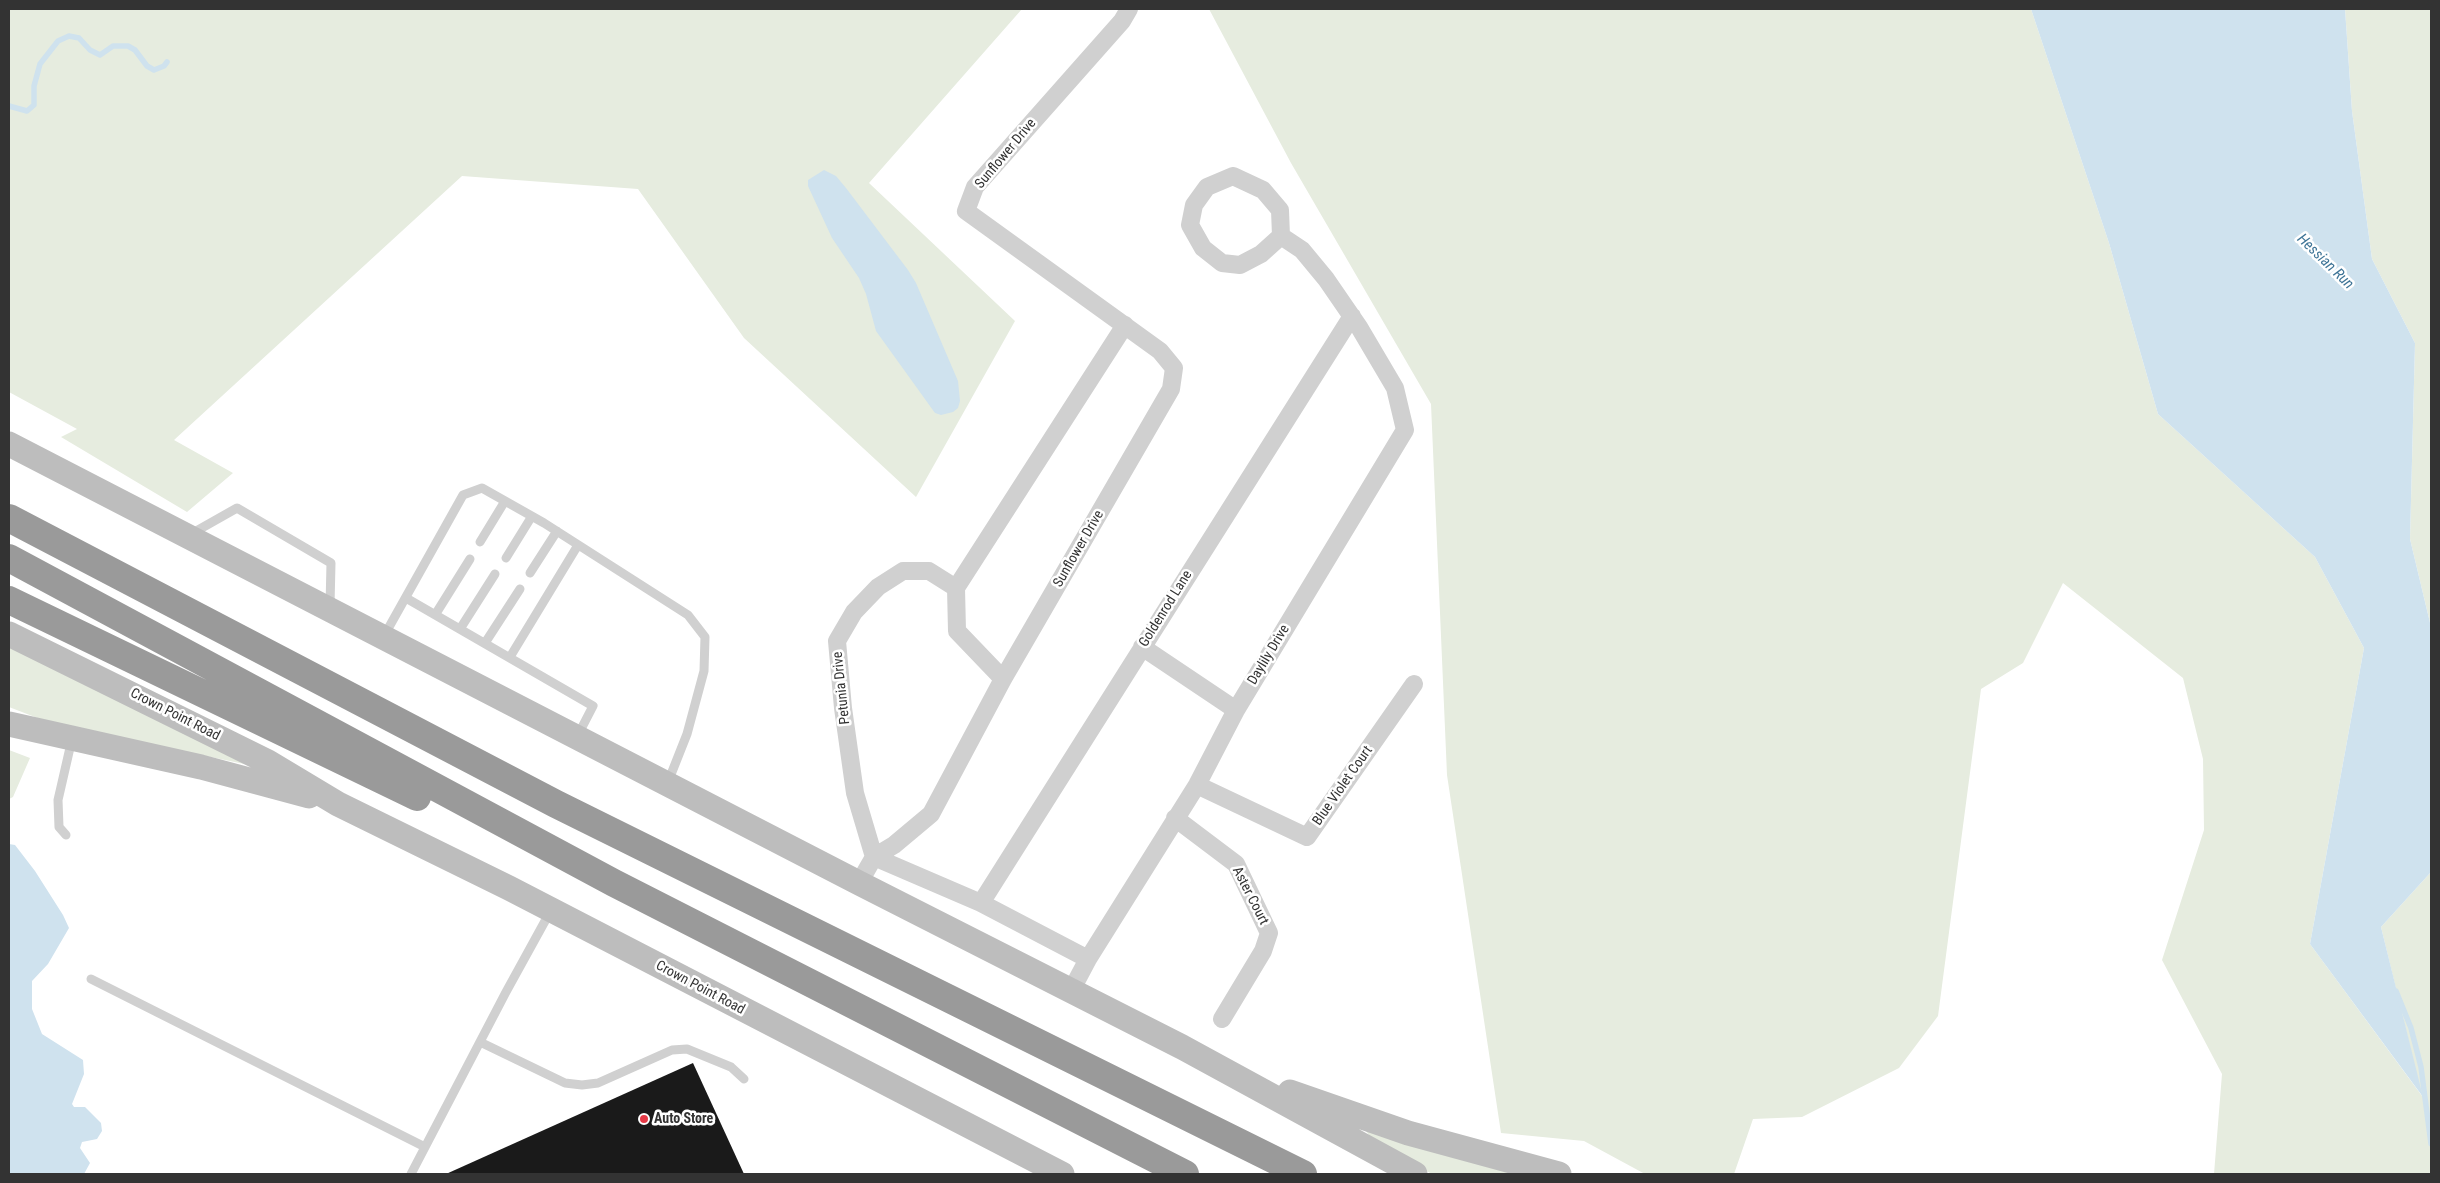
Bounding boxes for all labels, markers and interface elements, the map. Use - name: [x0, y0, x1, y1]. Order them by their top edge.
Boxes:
- street label: Sunflower Drive: [972, 116, 1040, 192]
- water label: Hessian Run: [2293, 231, 2357, 293]
- street label: Sunflower Drive: [1050, 508, 1108, 590]
- street label: Goldenrod Lane: [1136, 568, 1196, 650]
- street label: Daylily Drive: [1245, 622, 1293, 688]
- street label: Petunia Drive: [830, 651, 854, 725]
- street label: Crown Point Road: [127, 685, 223, 745]
- street label: Blue Violet Court: [1309, 743, 1377, 829]
- street label: Aster Court: [1228, 864, 1272, 928]
- street label: Crown Point Road: [653, 957, 747, 1019]
- place label: Auto Store: [654, 1111, 713, 1127]
- marker: Auto Store: [638, 1113, 650, 1125]

